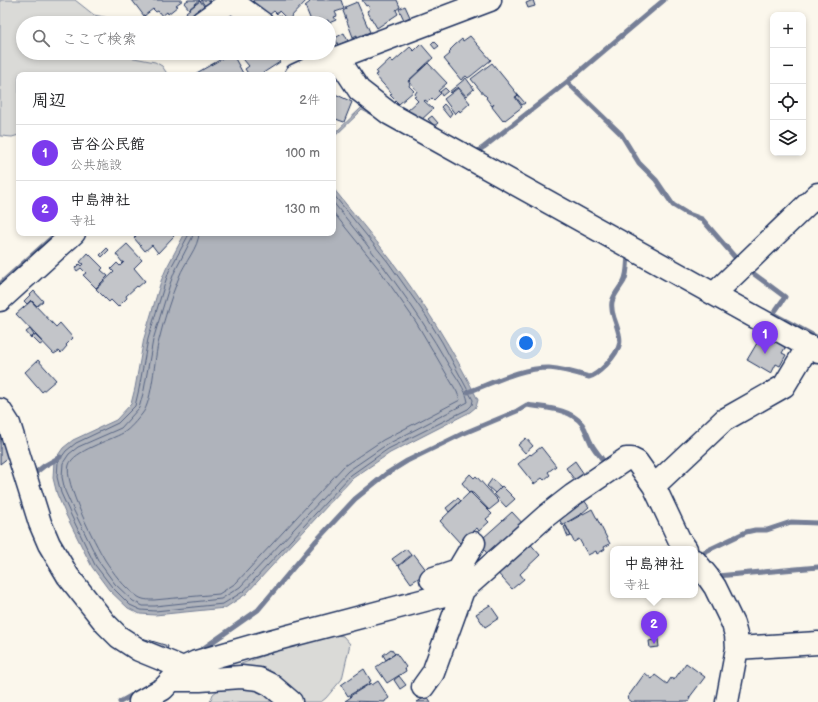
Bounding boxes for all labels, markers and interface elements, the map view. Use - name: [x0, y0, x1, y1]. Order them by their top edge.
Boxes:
- map controls: [770, 12, 806, 156]
- button: +: [770, 12, 806, 48]
- search box: [16, 16, 336, 60]
- icon: search: [30, 27, 52, 49]
- text: ここで検索: [62, 30, 137, 49]
- button: −: [770, 48, 806, 84]
- button: locate: [770, 84, 806, 120]
- text: 周辺: [32, 91, 66, 111]
- text: 2件: [299, 92, 320, 108]
- button: layers: [770, 120, 806, 156]
- text: 吉谷公民館: [70, 135, 145, 154]
- text: 1: [42, 145, 48, 161]
- text: 100 m: [285, 145, 320, 161]
- text: 公共施設: [70, 157, 122, 173]
- text: 中島神社: [70, 191, 130, 210]
- text: 2: [41, 201, 49, 217]
- text: 130 m: [285, 201, 320, 217]
- text: 寺社: [70, 213, 96, 229]
- pin: 1: [752, 321, 778, 354]
- your location: [516, 333, 536, 353]
- popup: [610, 546, 698, 598]
- text: 中島神社: [624, 555, 684, 574]
- text: 寺社: [624, 577, 650, 593]
- pin: 2: [641, 611, 667, 644]

